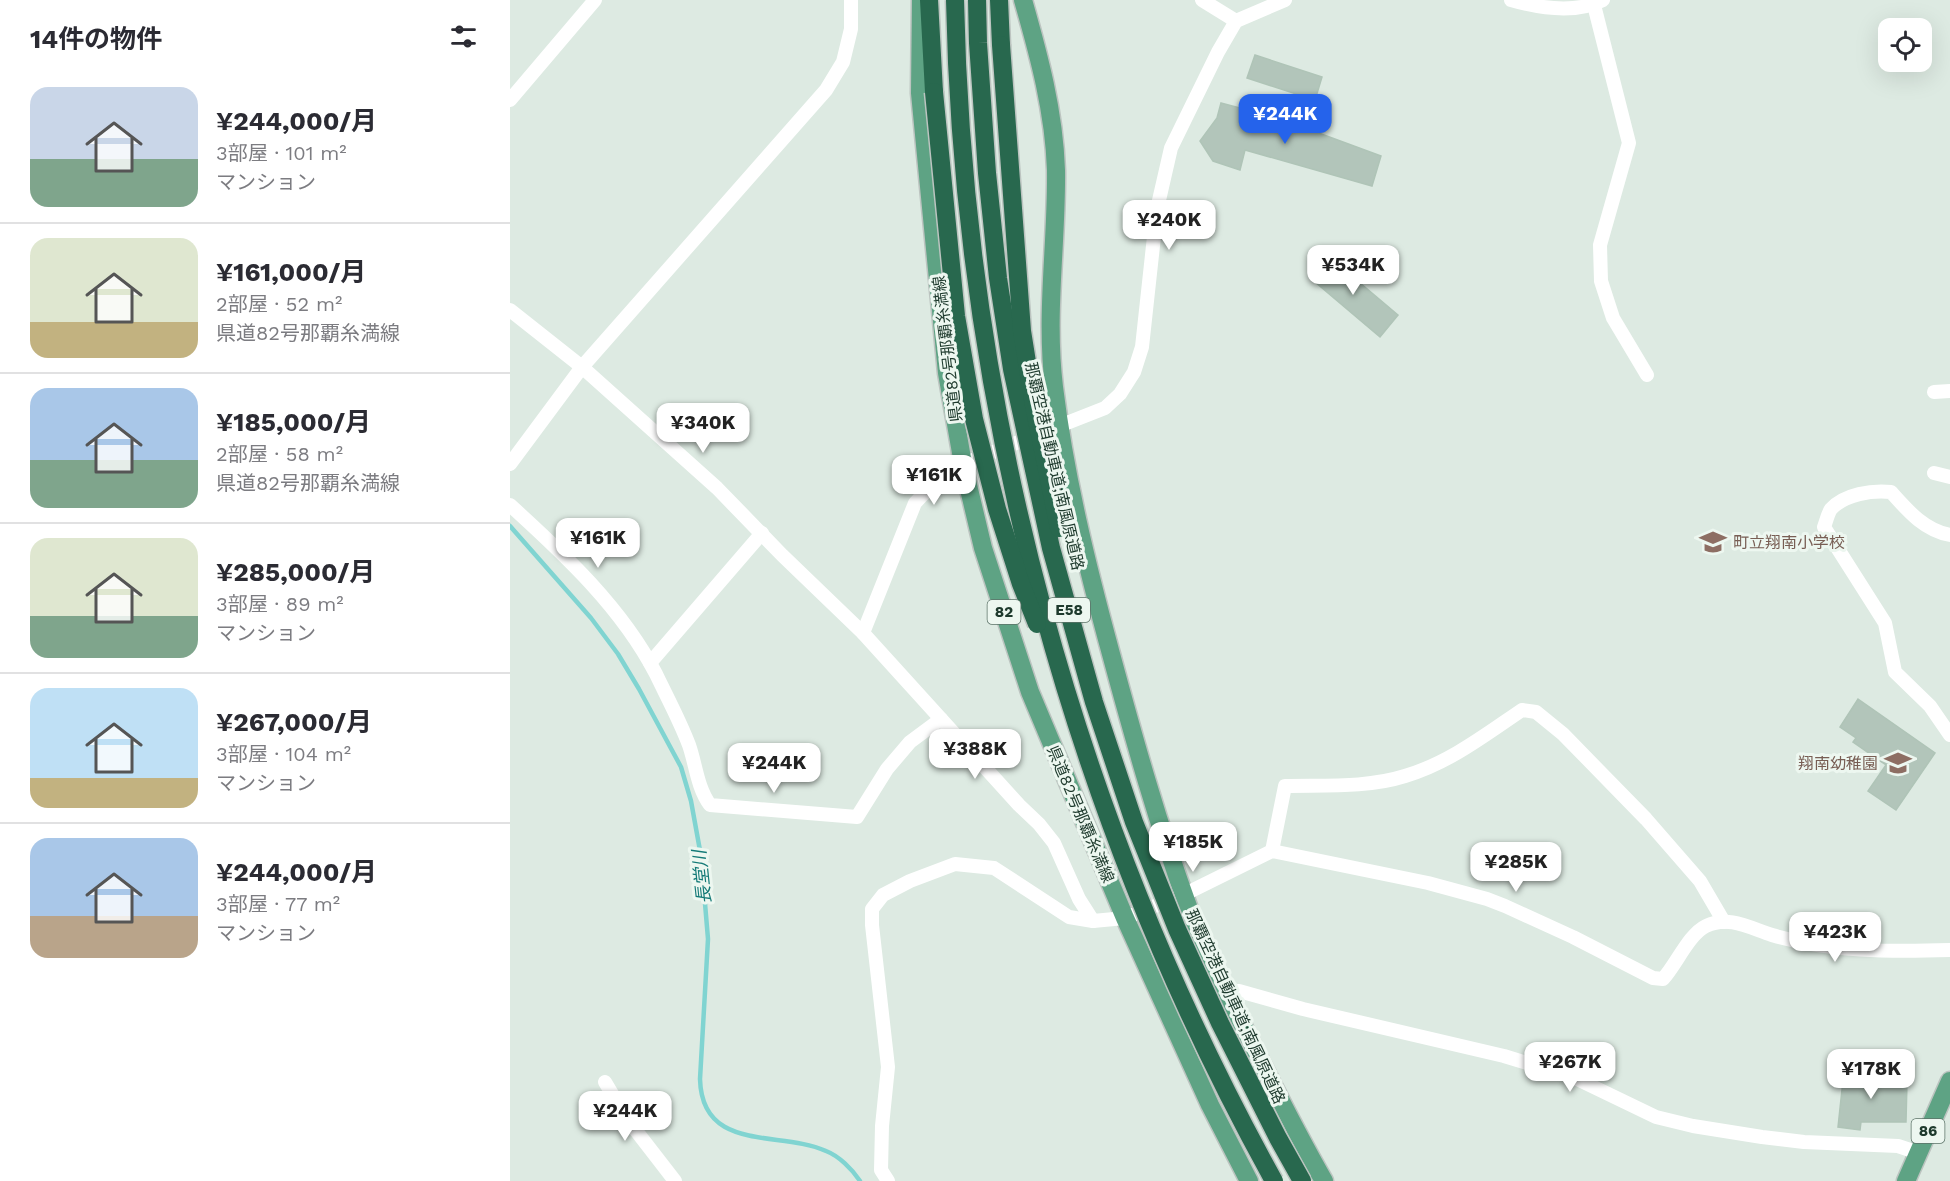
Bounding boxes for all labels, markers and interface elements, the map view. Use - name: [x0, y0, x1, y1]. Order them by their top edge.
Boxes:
- map controls: [1878, 18, 1932, 72]
- button: locate: [1878, 18, 1932, 72]
- icon: filters: [447, 20, 480, 53]
- text: 14件の物件: [30, 24, 162, 54]
- pin: ¥244K: [1243, 94, 1327, 145]
- text: ¥244K: [1253, 101, 1317, 125]
- text: ¥244,000/月: [216, 106, 377, 136]
- icon: home: [78, 111, 150, 183]
- text: 3部屋 · 101 m²: [216, 141, 347, 165]
- text: マンション: [216, 170, 316, 194]
- pin: ¥240K: [1127, 200, 1211, 251]
- text: ¥240K: [1137, 207, 1201, 231]
- pin: ¥534K: [1311, 245, 1395, 296]
- text: ¥534K: [1321, 252, 1385, 276]
- text: ¥161,000/月: [216, 257, 366, 287]
- icon: home: [78, 262, 150, 334]
- street label: 県道82号那覇糸満線: [929, 275, 966, 423]
- text: 2部屋 · 52 m²: [216, 292, 342, 316]
- text: 県道82号那覇糸満線: [216, 321, 400, 345]
- street label: 那覇空港自動車道;南風原道路: [1021, 360, 1088, 572]
- pin: ¥340K: [661, 403, 745, 454]
- text: ¥185,000/月: [216, 407, 371, 437]
- text: ¥340K: [671, 410, 735, 434]
- icon: home: [78, 412, 150, 484]
- text: 2部屋 · 58 m²: [216, 442, 343, 466]
- pin: ¥161K: [892, 455, 976, 506]
- text: ¥161K: [906, 462, 962, 486]
- text: 県道82号那覇糸満線: [216, 471, 400, 495]
- pin: ¥161K: [556, 518, 640, 569]
- text: ¥161K: [570, 525, 626, 549]
- school or university icon: 町立翔南小学校: [1698, 527, 1728, 557]
- place label: 町立翔南小学校: [1733, 533, 1845, 552]
- text: ¥285,000/月: [216, 557, 375, 587]
- icon: home: [78, 562, 150, 634]
- text: 3部屋 · 89 m²: [216, 592, 344, 616]
- road number: E58: [1048, 598, 1090, 622]
- road number: 82: [988, 600, 1020, 624]
- text: マンション: [216, 621, 316, 645]
- text: ¥267,000/月: [216, 707, 372, 737]
- icon: home: [78, 712, 150, 784]
- pin: ¥388K: [933, 729, 1017, 780]
- text: ¥388K: [943, 736, 1007, 760]
- text: 3部屋 · 104 m²: [216, 742, 351, 766]
- pin: ¥244K: [732, 743, 816, 794]
- street label: 県道82号那覇糸満線: [1043, 743, 1118, 886]
- school or university icon: 翔南幼稚園: [1883, 748, 1913, 778]
- text: ¥244K: [742, 750, 806, 774]
- place label: 翔南幼稚園: [1798, 754, 1878, 773]
- text: マンション: [216, 771, 316, 795]
- pin: ¥185K: [1151, 822, 1235, 873]
- text: ¥185K: [1163, 829, 1223, 853]
- pin: ¥285K: [1474, 842, 1558, 893]
- water label: 長堂川: [688, 847, 715, 905]
- text: ¥285K: [1484, 849, 1548, 873]
- text: ¥244,000/月: [216, 857, 377, 887]
- icon: home: [78, 862, 150, 934]
- text: 3部屋 · 77 m²: [216, 892, 340, 916]
- street label: 那覇空港自動車道;南風原道路: [1182, 906, 1289, 1107]
- pin: ¥423K: [1793, 912, 1877, 963]
- text: ¥423K: [1803, 919, 1867, 943]
- text: マンション: [216, 921, 316, 945]
- pin: ¥267K: [1528, 1042, 1612, 1093]
- text: ¥267K: [1538, 1049, 1602, 1073]
- pin: ¥178K: [1829, 1049, 1913, 1100]
- text: ¥178K: [1841, 1056, 1901, 1080]
- pin: ¥244K: [583, 1091, 667, 1142]
- text: ¥244K: [593, 1098, 657, 1122]
- road number: 86: [1912, 1119, 1944, 1143]

